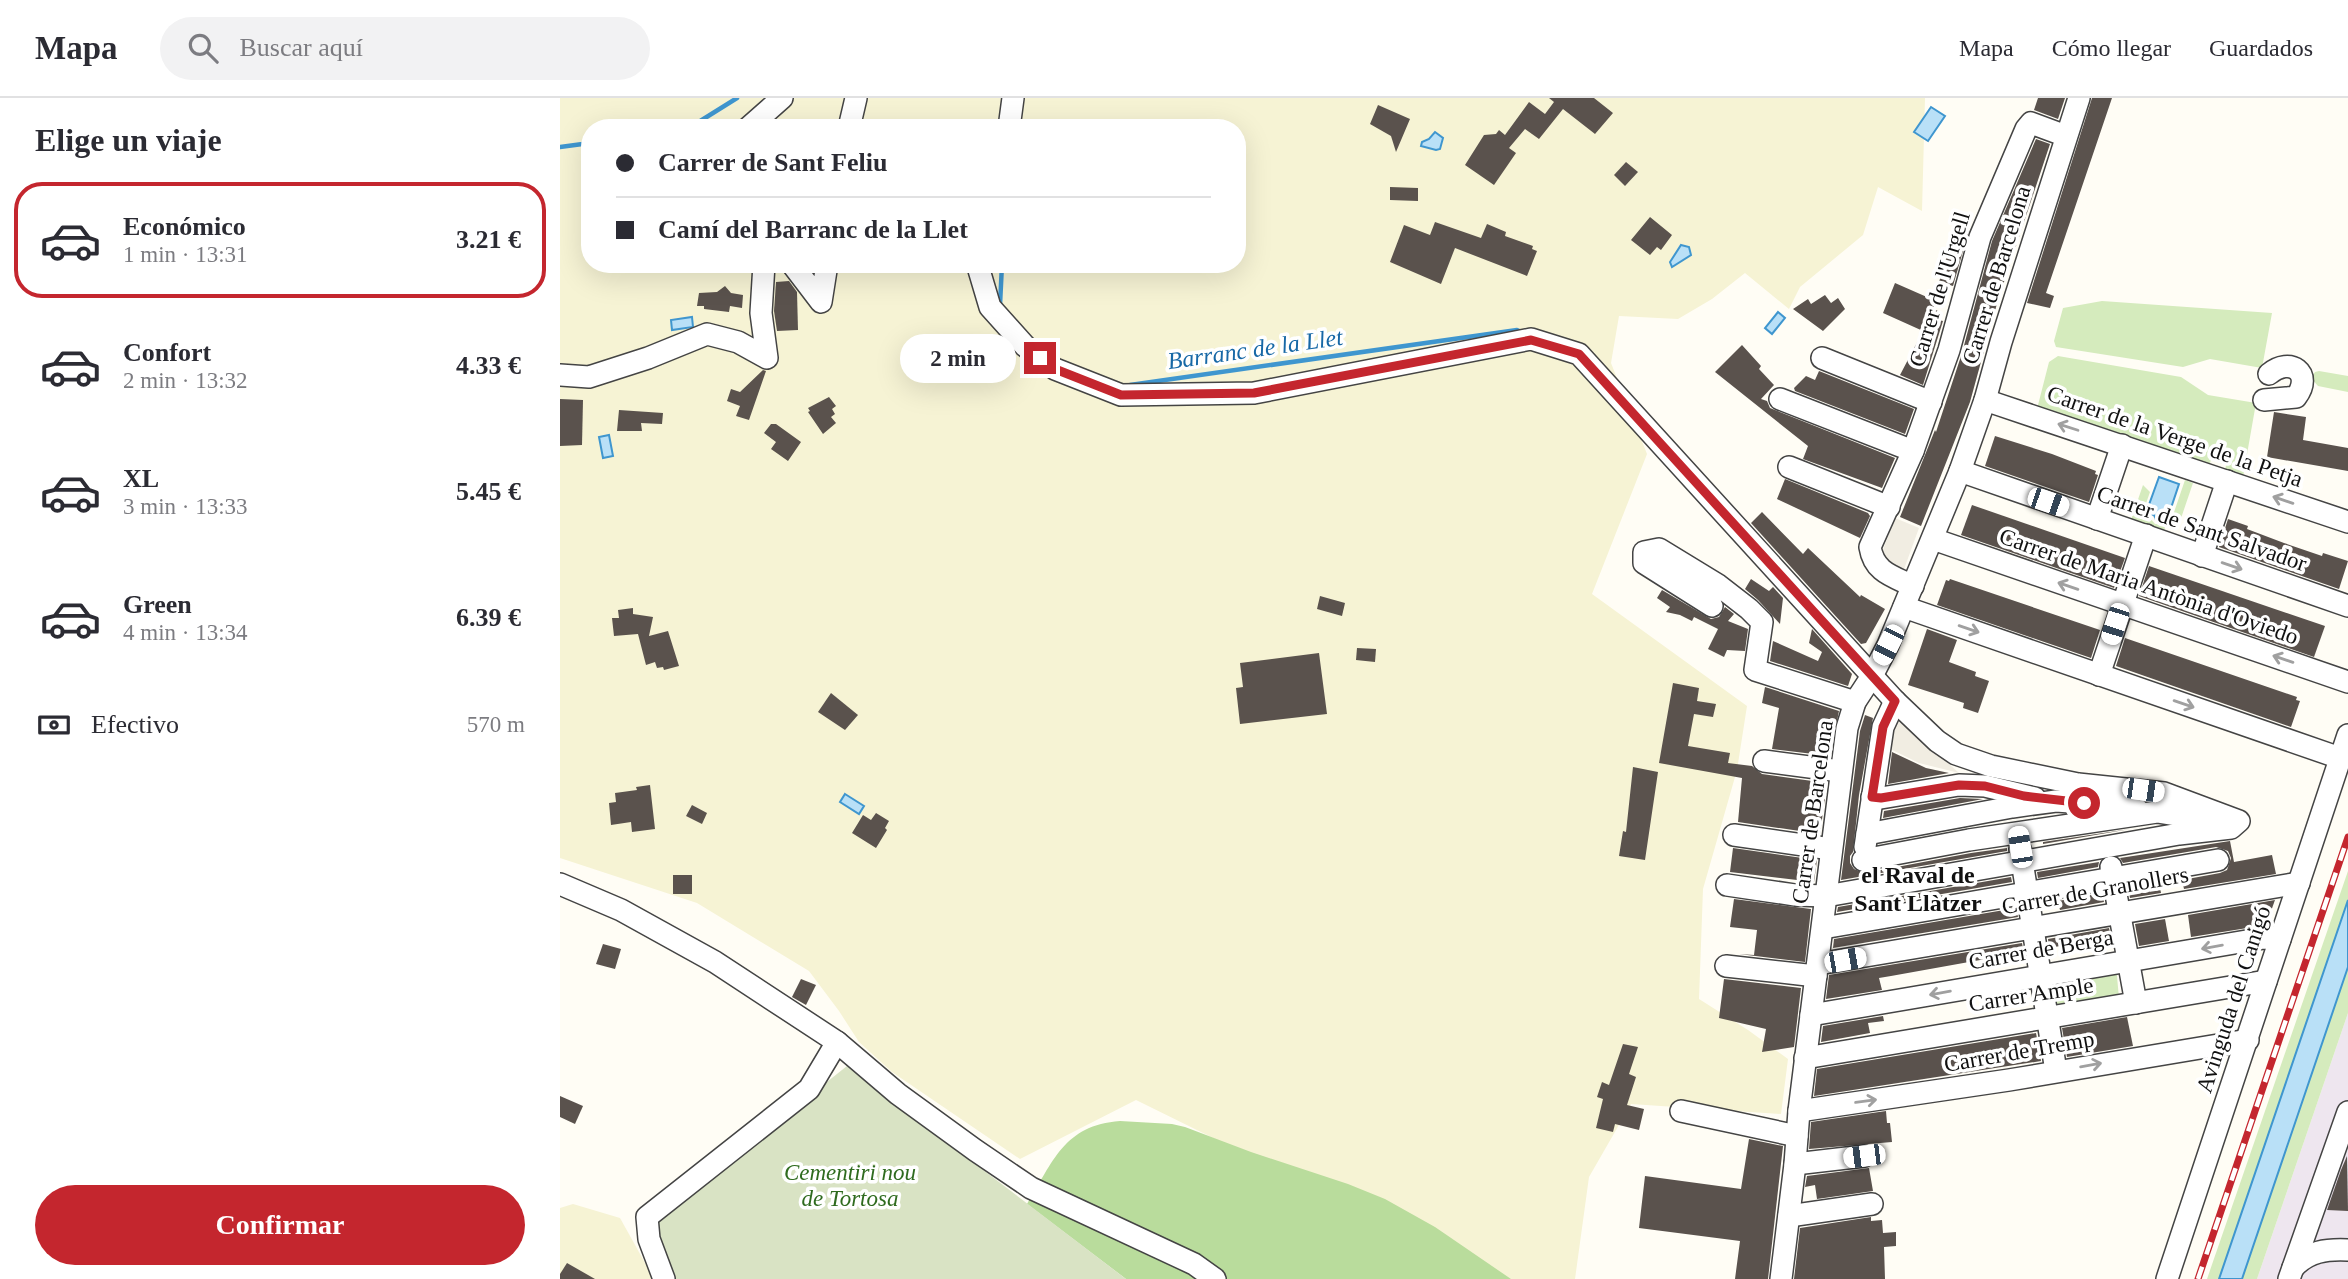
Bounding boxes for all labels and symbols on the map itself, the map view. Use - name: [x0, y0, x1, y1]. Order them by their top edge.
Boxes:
- street label: Carrer de Barcelona: [1957, 183, 2036, 367]
- street label: Carrer de l'Urgell: [1904, 209, 1975, 370]
- water label: Barranc de la Llet: [1166, 324, 1346, 374]
- callout: 2 min: [900, 334, 1016, 382]
- route end: [1024, 342, 1056, 374]
- street label: Carrer de la Verge de la Petja: [2044, 381, 2306, 492]
- one-way arrow: [2057, 420, 2079, 433]
- street label: Carrer de Sant Salvador: [2094, 481, 2310, 576]
- car: [2025, 485, 2072, 519]
- one-way arrow: [2273, 493, 2295, 505]
- street label: Carrer de Maria Antònia d'Oviedo: [1996, 523, 2302, 649]
- one-way arrow: [2221, 561, 2243, 573]
- one-way arrow: [2058, 579, 2080, 591]
- car: [2099, 601, 2132, 647]
- car: [1870, 622, 1907, 668]
- one-way arrow: [1957, 624, 1979, 637]
- one-way arrow: [2273, 652, 2295, 664]
- one-way arrow: [2172, 699, 2194, 711]
- street label: Carrer de Barcelona: [1787, 719, 1838, 905]
- car: [2121, 777, 2166, 803]
- route start: [2068, 787, 2100, 819]
- car: [2007, 825, 2034, 869]
- district label: el Raval de Sant Llàtzer: [1854, 862, 1982, 916]
- street label: Carrer de Granollers: [2000, 862, 2190, 919]
- street label: Avinguda del Canigó: [2191, 903, 2276, 1096]
- street label: Carrer de Berga: [1967, 924, 2115, 975]
- one-way arrow: [2201, 941, 2224, 954]
- car: [1823, 946, 1868, 974]
- street label: Carrer Ample: [1967, 972, 2095, 1017]
- one-way arrow: [1929, 987, 1951, 1000]
- street label: Carrer de Tremp: [1942, 1026, 2096, 1077]
- one-way arrow: [2079, 1058, 2102, 1071]
- one-way arrow: [1854, 1094, 1877, 1107]
- car: [1842, 1143, 1887, 1169]
- park label: Cementiri nou de Tortosa: [784, 1160, 916, 1211]

